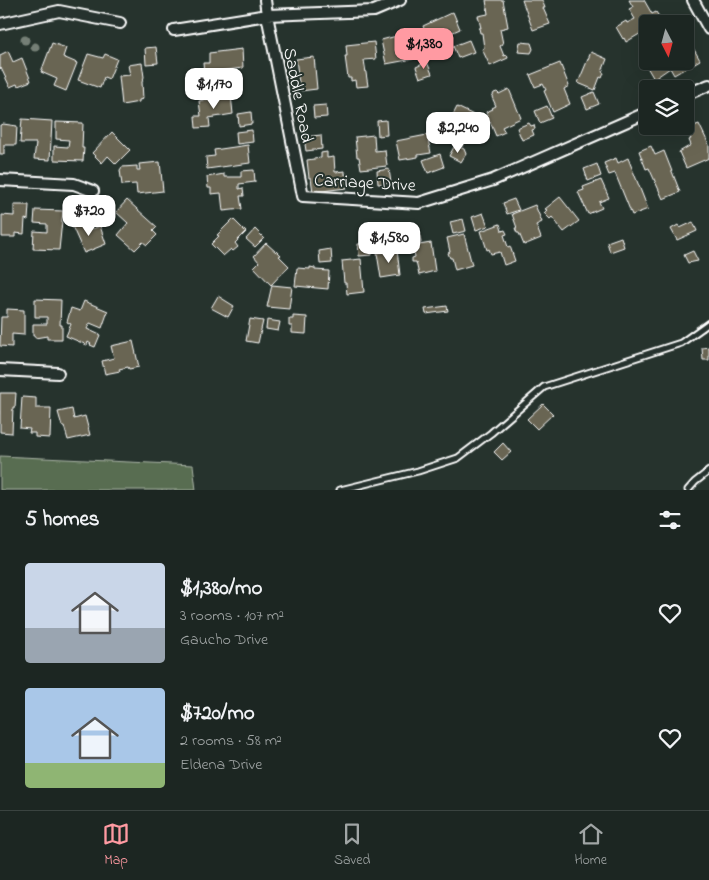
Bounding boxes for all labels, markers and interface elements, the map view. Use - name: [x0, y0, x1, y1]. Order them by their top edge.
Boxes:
- north arrow: [639, 15, 694, 70]
- map controls: [639, 15, 694, 135]
- pin: $1,380: [383, 28, 465, 70]
- text: $1,380: [405, 32, 443, 56]
- street label: Saddle Road: [275, 46, 319, 145]
- pin: $1,170: [173, 68, 255, 110]
- text: $1,170: [196, 72, 232, 96]
- button: layers: [639, 80, 694, 135]
- pin: $2,240: [417, 112, 499, 154]
- text: $2,240: [437, 116, 479, 140]
- street label: Carriage Drive: [313, 168, 417, 201]
- pin: $720: [59, 194, 119, 237]
- text: $720: [73, 199, 105, 223]
- pin: $1,580: [348, 222, 430, 264]
- text: $1,580: [369, 226, 409, 250]
- text: 5 homes: [25, 505, 100, 535]
- icon: filters: [656, 506, 684, 534]
- text: $1,380/mo: [180, 574, 262, 604]
- icon: home: [65, 583, 125, 643]
- icon: heart: [656, 599, 684, 627]
- text: 3 rooms · 107 m²: [180, 604, 284, 628]
- text: Gaucho Drive: [180, 628, 268, 652]
- text: $720/mo: [180, 699, 255, 729]
- icon: home: [65, 708, 125, 768]
- icon: heart: [656, 724, 684, 752]
- text: 2 rooms · 58 m²: [180, 729, 282, 753]
- text: Eldena Drive: [180, 753, 262, 777]
- tab: Map: [102, 820, 130, 871]
- tab: Saved: [334, 820, 370, 871]
- tab: Home: [574, 820, 607, 871]

